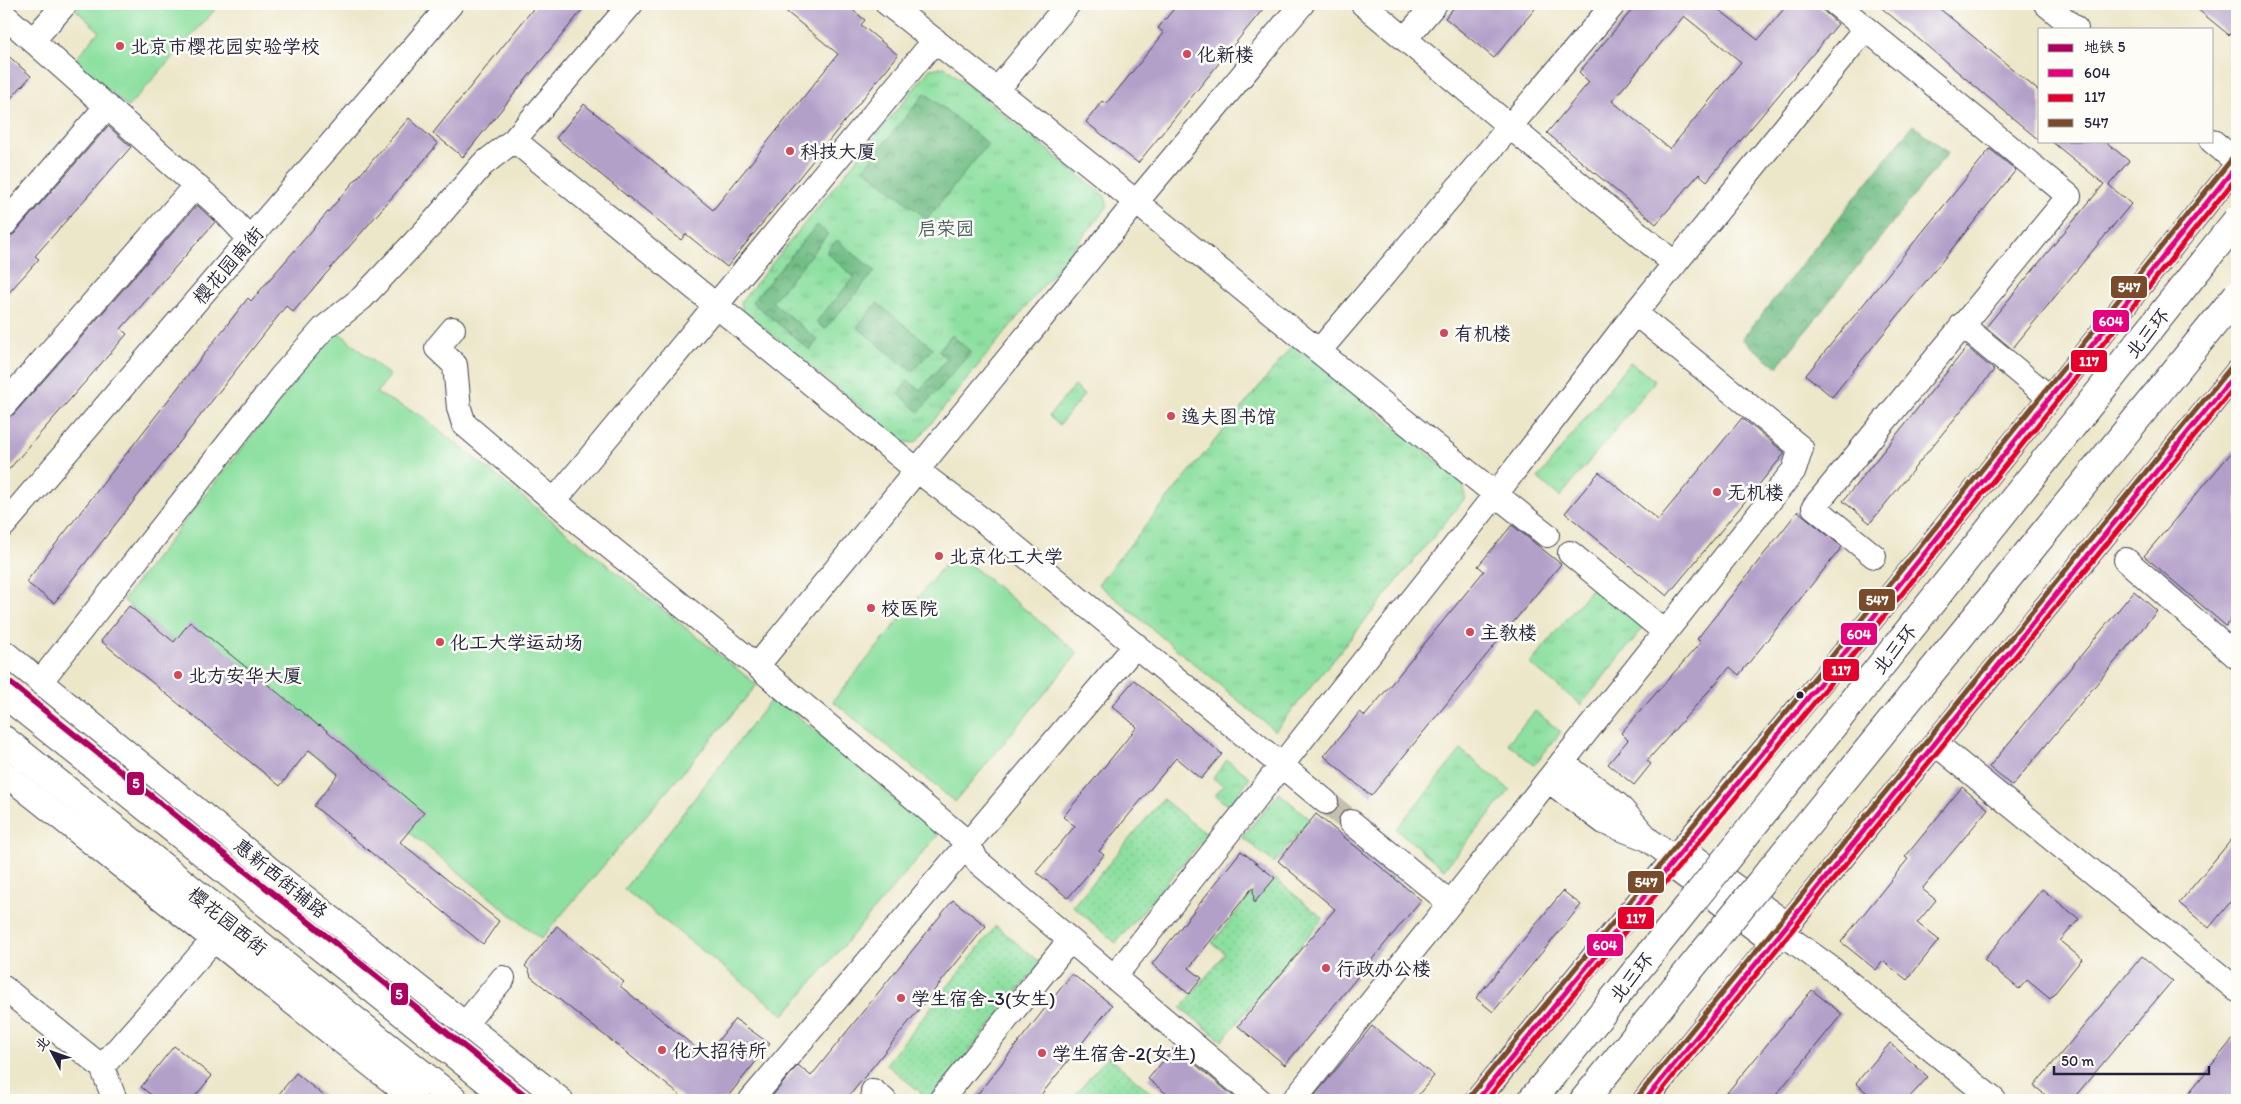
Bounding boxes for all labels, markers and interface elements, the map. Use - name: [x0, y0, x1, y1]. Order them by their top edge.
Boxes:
- legend: [2038, 28, 2214, 142]
- place label: 北京市樱花园实验学校: [130, 35, 320, 58]
- text: 地铁 5: [2084, 38, 2125, 56]
- marker: 北京市樱花园实验学校: [114, 40, 126, 52]
- place label: 化新楼: [1197, 43, 1254, 66]
- marker: 化新楼: [1181, 48, 1193, 60]
- text: 604: [2084, 64, 2110, 82]
- text: 117: [2084, 88, 2106, 106]
- text: 547: [2084, 114, 2109, 132]
- place label: 科技大厦: [800, 140, 876, 163]
- marker: 科技大厦: [784, 145, 796, 157]
- park label: 启荣园: [917, 217, 975, 240]
- street label: 樱花园南街: [189, 222, 268, 309]
- line badge: 547: [2110, 275, 2148, 299]
- text: 547: [2118, 279, 2140, 296]
- street label: 北三环: [2121, 304, 2174, 363]
- line badge: 604: [2092, 309, 2130, 333]
- text: 604: [2099, 313, 2124, 330]
- place label: 有机楼: [1454, 322, 1511, 345]
- marker: 有机楼: [1438, 327, 1450, 339]
- line badge: 117: [2070, 349, 2108, 373]
- text: 117: [2079, 353, 2099, 370]
- place label: 逸夫图书馆: [1181, 405, 1276, 428]
- marker: 逸夫图书馆: [1165, 410, 1177, 422]
- place label: 无机楼: [1727, 481, 1784, 504]
- marker: 无机楼: [1711, 486, 1723, 498]
- place label: 北京化工大学: [949, 545, 1063, 568]
- marker: 北京化工大学: [933, 550, 945, 562]
- line badge: 547: [1858, 588, 1896, 612]
- text: 547: [1866, 592, 1888, 609]
- place label: 校医院: [881, 597, 938, 620]
- marker: 校医院: [865, 602, 877, 614]
- street label: 北三环: [1868, 620, 1921, 679]
- place label: 主教楼: [1480, 621, 1537, 644]
- line badge: 604: [1840, 622, 1878, 646]
- marker: 主教楼: [1464, 626, 1476, 638]
- text: 604: [1847, 626, 1872, 643]
- place label: 化工大学运动场: [450, 631, 583, 654]
- marker: 化工大学运动场: [434, 636, 446, 648]
- line badge: 117: [1822, 658, 1860, 682]
- text: 117: [1831, 662, 1851, 679]
- place label: 北方安华大厦: [188, 664, 302, 687]
- marker: 北方安华大厦: [172, 669, 184, 681]
- unlabelled marker: [1795, 690, 1805, 700]
- line badge: 5: [126, 771, 145, 796]
- text: 5: [132, 775, 140, 792]
- street label: 惠新西街辅路: [229, 834, 332, 923]
- line badge: 547: [1627, 870, 1665, 894]
- text: 547: [1635, 874, 1657, 891]
- street label: 樱花园西街: [184, 883, 272, 960]
- line badge: 117: [1617, 906, 1655, 930]
- text: 117: [1626, 910, 1646, 927]
- line badge: 604: [1586, 933, 1624, 957]
- text: 604: [1593, 937, 1618, 954]
- street label: 北三环: [1605, 948, 1658, 1007]
- place label: 行政办公楼: [1336, 957, 1431, 980]
- marker: 行政办公楼: [1320, 962, 1332, 974]
- line badge: 5: [390, 982, 409, 1006]
- text: 5: [395, 986, 403, 1003]
- place label: 学生宿舍-3(女生): [911, 987, 1055, 1010]
- marker: 学生宿舍-3(女生): [895, 992, 907, 1004]
- north arrow: [28, 1026, 78, 1076]
- text: 北: [32, 1033, 54, 1055]
- place label: 化大招待所: [672, 1039, 767, 1062]
- place label: 学生宿舍-2(女生): [1052, 1042, 1196, 1065]
- marker: 化大招待所: [656, 1044, 668, 1056]
- scale bar: [2054, 1044, 2208, 1076]
- marker: 学生宿舍-2(女生): [1036, 1047, 1048, 1059]
- text: 50 m: [2061, 1052, 2094, 1070]

